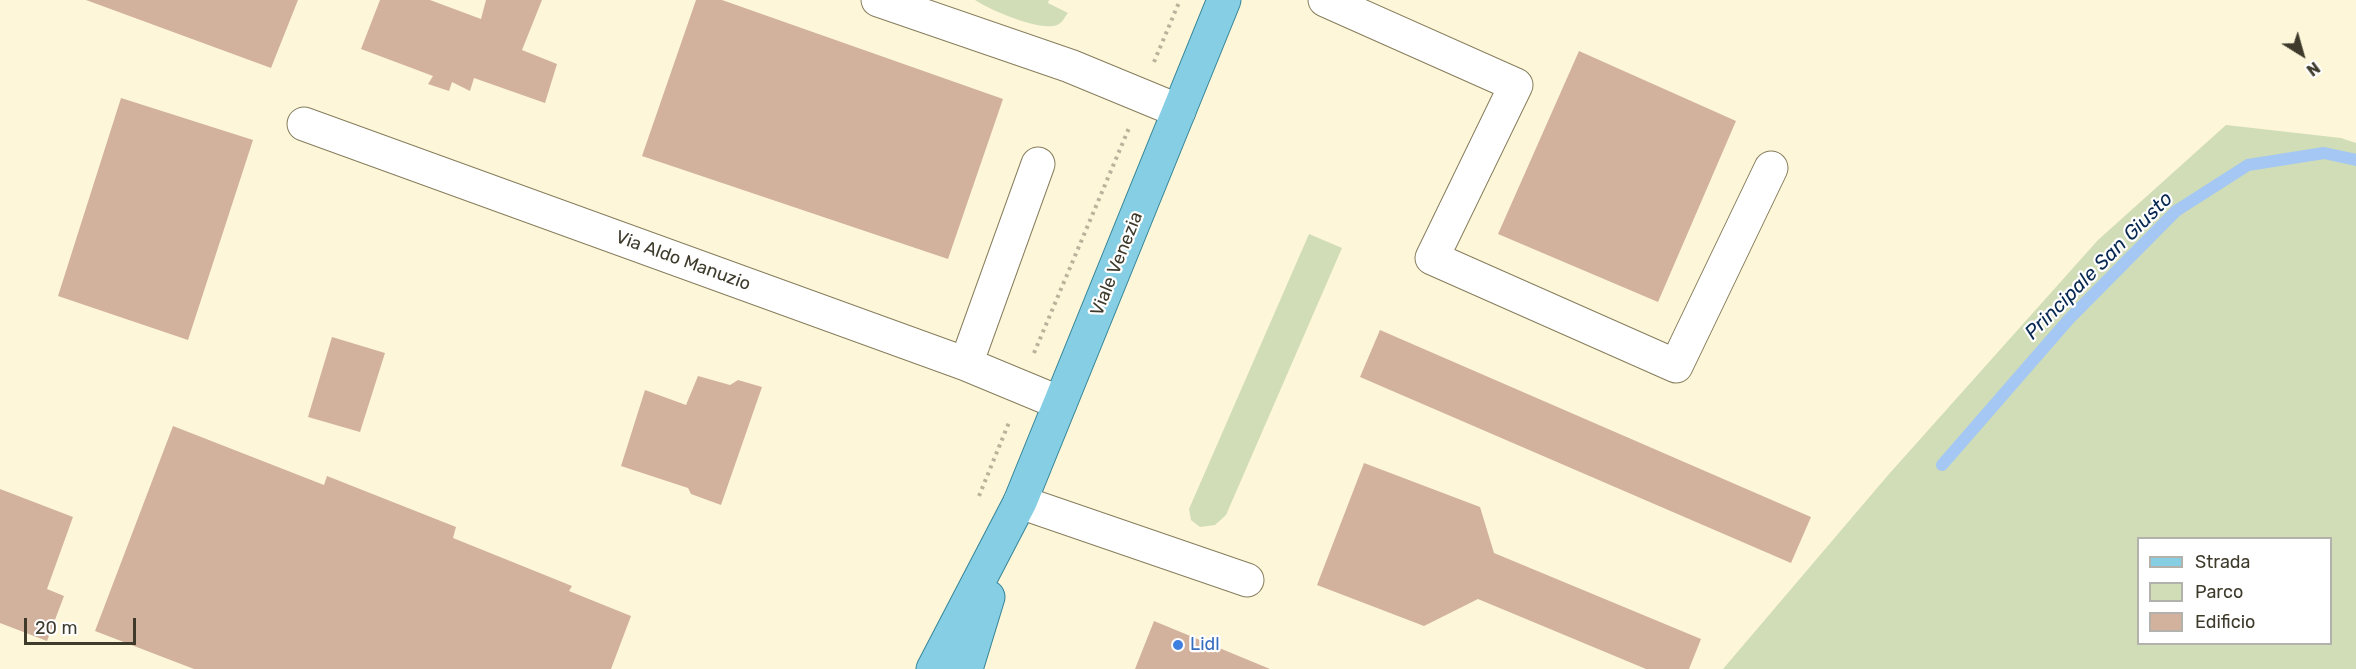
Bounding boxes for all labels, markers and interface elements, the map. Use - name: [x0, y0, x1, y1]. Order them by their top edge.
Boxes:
- north arrow: [2272, 24, 2332, 84]
- text: N: [2303, 58, 2323, 80]
- water label: Principale San Giusto: [2020, 187, 2178, 345]
- street label: Viale Venezia: [1086, 209, 1148, 319]
- street label: Via Aldo Manuzio: [613, 227, 753, 295]
- legend: [2137, 537, 2332, 645]
- text: Strada: [2195, 551, 2251, 573]
- text: Parco: [2195, 581, 2243, 603]
- scale bar: [27, 606, 140, 644]
- text: Edificio: [2195, 611, 2255, 633]
- text: 20 m: [35, 617, 77, 639]
- place label: Lidl: [1190, 634, 1220, 656]
- marker: Lidl: [1171, 638, 1185, 652]

